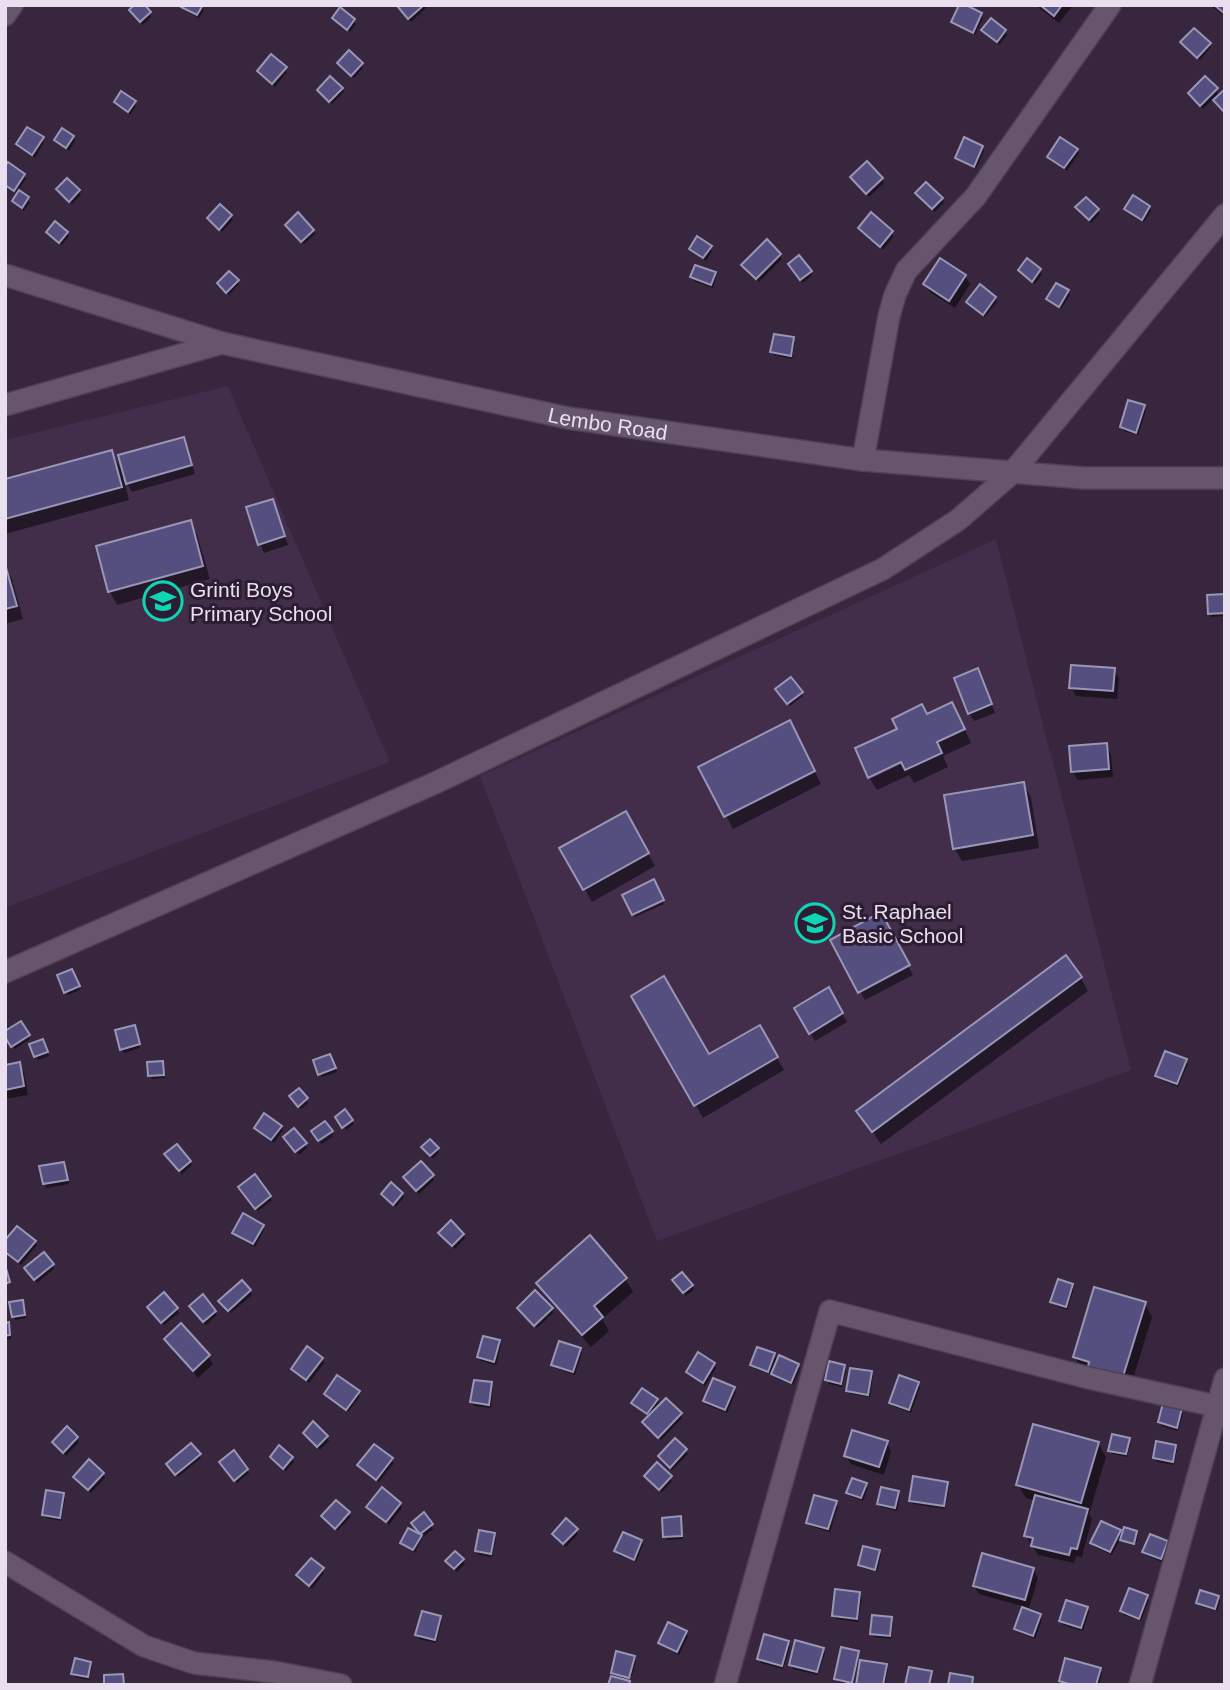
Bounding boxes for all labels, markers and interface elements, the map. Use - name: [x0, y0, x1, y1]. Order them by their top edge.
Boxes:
- street label: Lembo Road: [546, 403, 669, 444]
- place label: Grinti Boys Primary School: [190, 578, 332, 625]
- school or university icon: Grinti Boys Primary School: [142, 580, 184, 622]
- place label: St. Raphael Basic School: [842, 900, 963, 947]
- school or university icon: St. Raphael Basic School: [794, 902, 836, 944]

